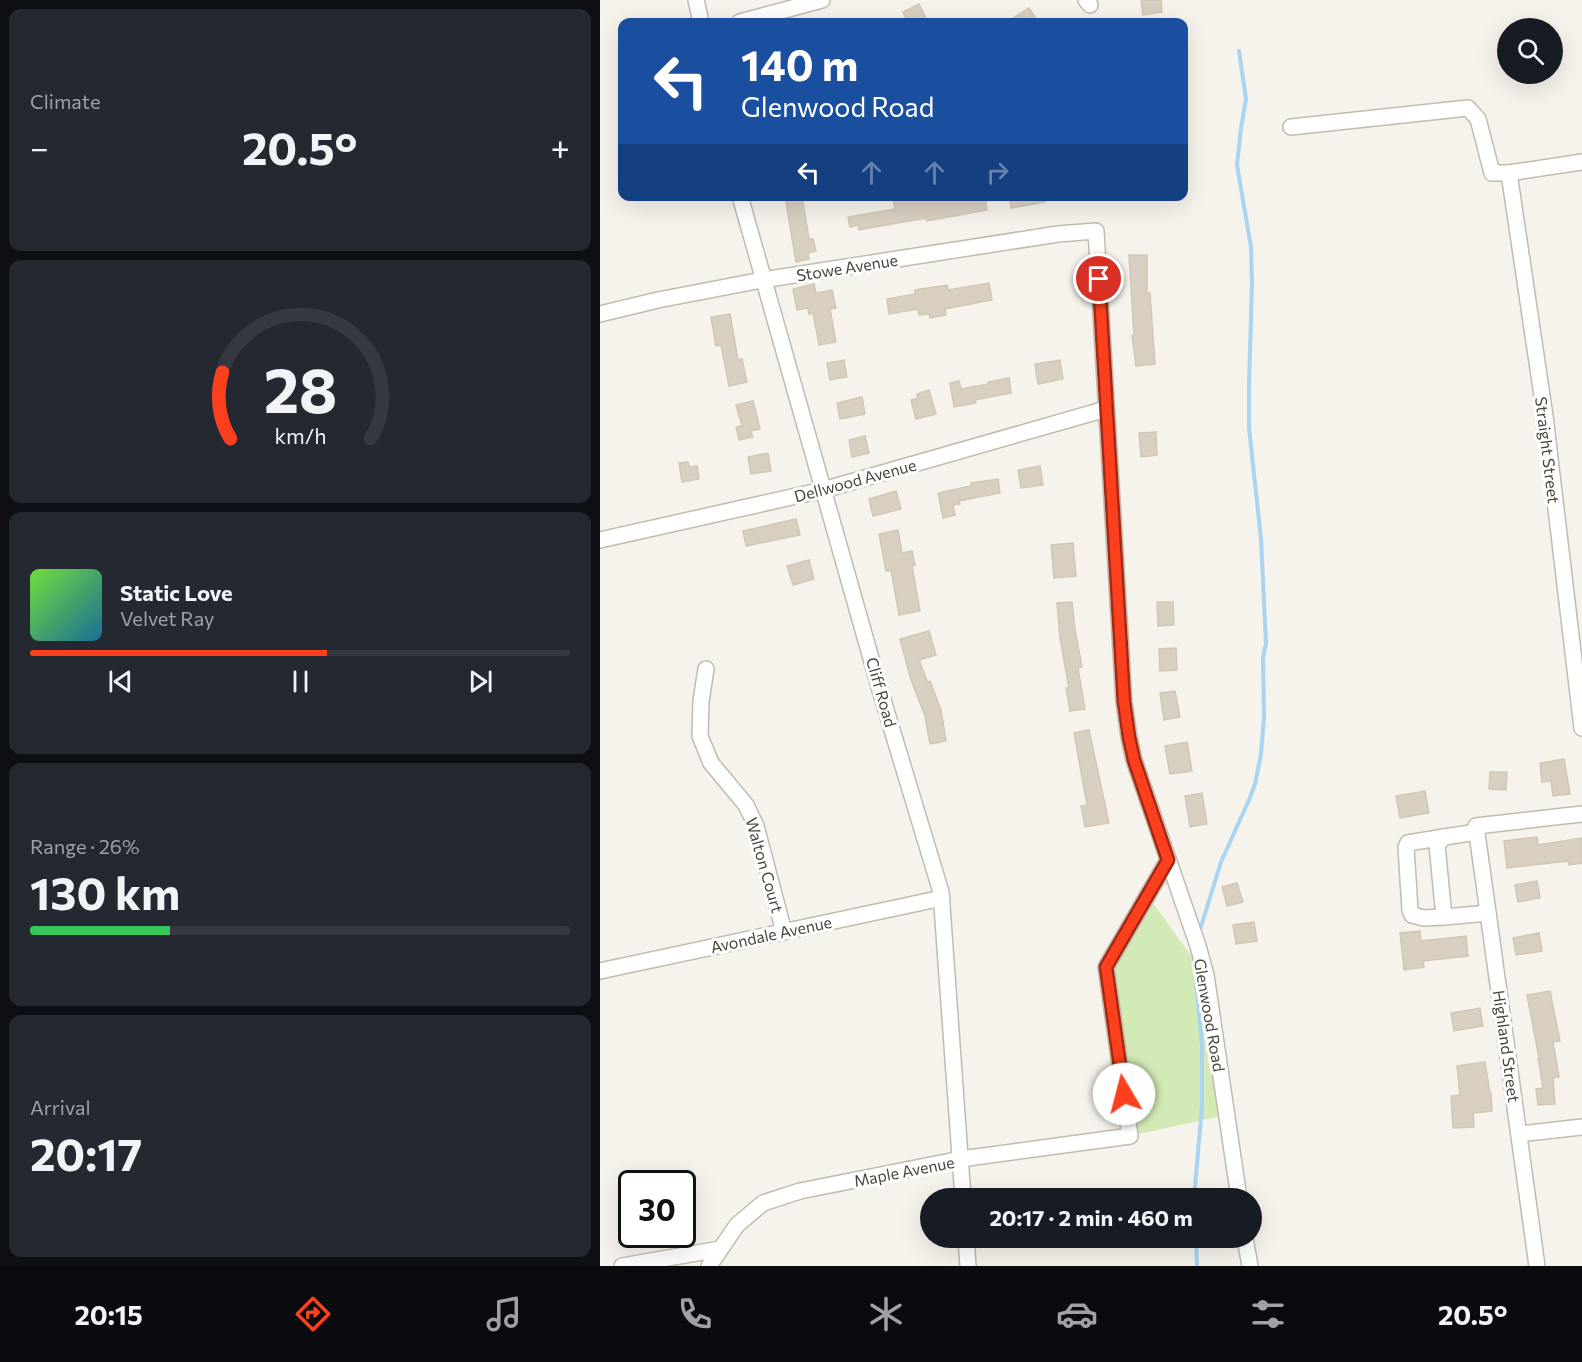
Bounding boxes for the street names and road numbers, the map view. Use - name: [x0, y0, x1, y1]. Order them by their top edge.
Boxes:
- street label: Stowe Avenue: [795, 250, 899, 284]
- street label: Straight Street: [1532, 396, 1564, 505]
- street label: Dellwood Avenue: [792, 455, 918, 505]
- street label: Cliff Road: [863, 655, 901, 729]
- street label: Walton Court: [742, 815, 788, 915]
- street label: Avondale Avenue: [709, 912, 833, 956]
- street label: Glenwood Road: [1191, 957, 1229, 1073]
- street label: Highland Street: [1490, 989, 1524, 1104]
- street label: Maple Avenue: [852, 1152, 956, 1190]

